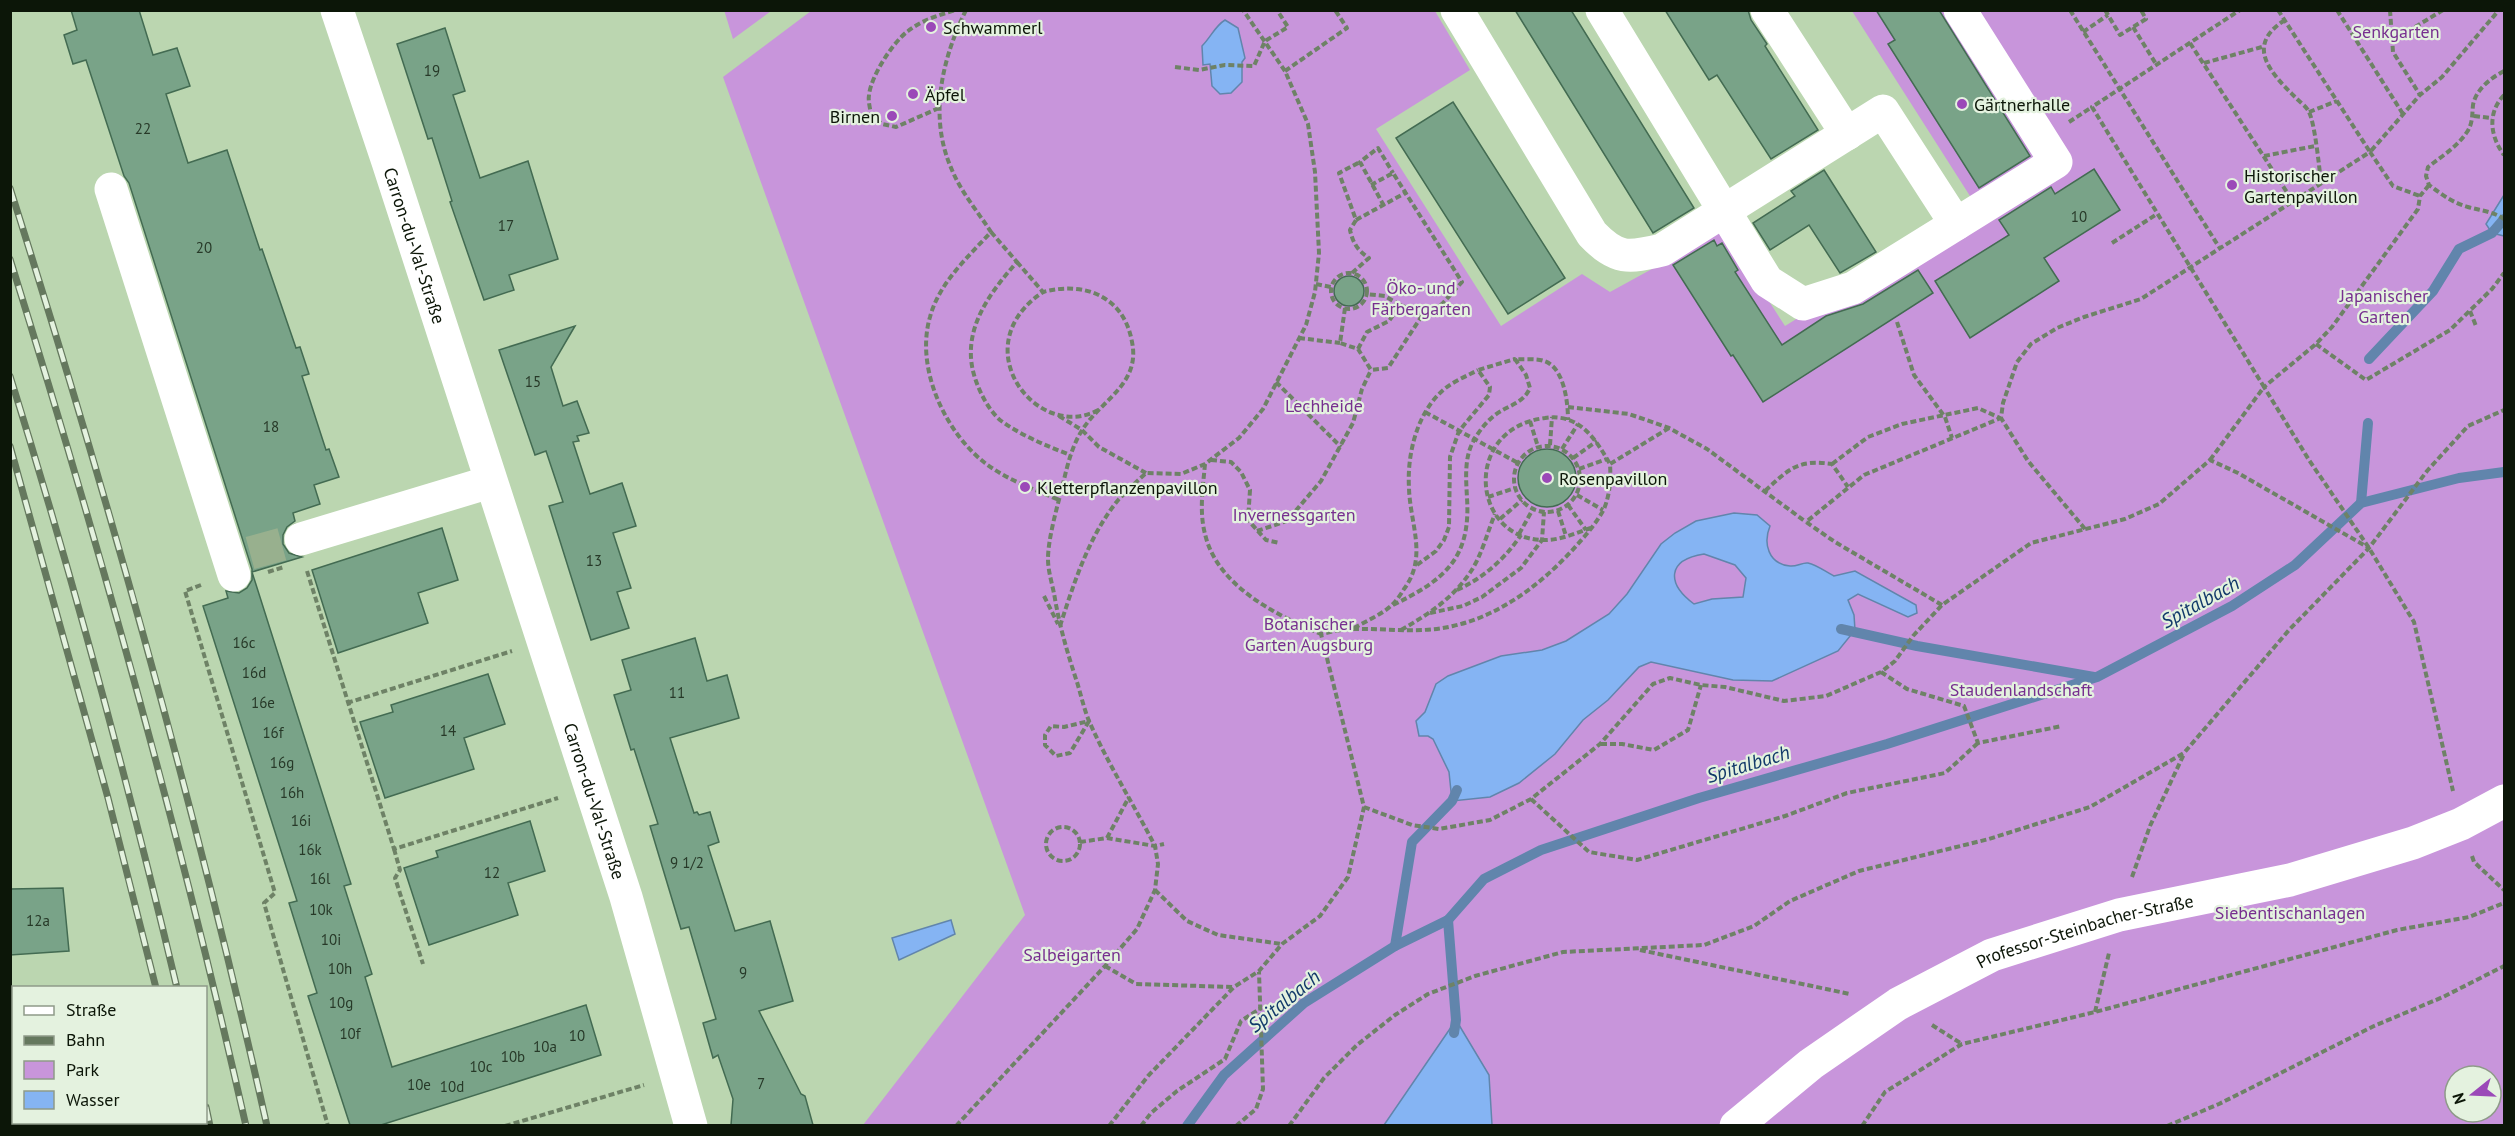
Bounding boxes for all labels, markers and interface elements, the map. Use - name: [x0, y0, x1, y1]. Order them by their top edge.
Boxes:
- place label: Schwammerl: [943, 16, 1043, 39]
- marker: Schwammerl: [924, 20, 938, 34]
- park label: Senkgarten: [2352, 20, 2440, 43]
- house number: 19: [424, 61, 440, 80]
- place label: Äpfel: [925, 83, 966, 106]
- marker: Äpfel: [906, 87, 920, 101]
- place label: Gärtnerhalle: [1974, 93, 2070, 116]
- marker: Gärtnerhalle: [1955, 97, 1969, 111]
- place label: Birnen: [830, 105, 880, 128]
- marker: Birnen: [885, 109, 899, 123]
- house number: 22: [135, 119, 151, 138]
- street label: Carron-du-Val-Straße: [379, 164, 451, 327]
- place label: Historischer Gartenpavillon: [2244, 164, 2358, 208]
- marker: Historischer Gartenpavillon: [2225, 178, 2239, 192]
- house number: 10: [2071, 207, 2087, 226]
- house number: 17: [498, 216, 514, 235]
- house number: 20: [196, 238, 212, 257]
- park label: Öko- und Färbergarten: [1371, 276, 1471, 320]
- park label: Japanischer Garten: [2339, 284, 2428, 328]
- house number: 15: [525, 372, 541, 391]
- park label: Lechheide: [1285, 394, 1363, 417]
- house number: 18: [263, 417, 279, 436]
- place label: Rosenpavillon: [1559, 467, 1667, 490]
- marker: Rosenpavillon: [1540, 471, 1554, 485]
- place label: Kletterpflanzenpavillon: [1037, 476, 1218, 499]
- marker: Kletterpflanzenpavillon: [1018, 480, 1032, 494]
- park label: Invernessgarten: [1232, 503, 1356, 526]
- house number: 13: [586, 551, 602, 570]
- water label: Spitalbach: [2156, 570, 2244, 634]
- park label: Botanischer Garten Augsburg: [1245, 612, 1373, 656]
- house number: 16c: [232, 633, 256, 652]
- house number: 16d: [242, 663, 266, 682]
- park label: Staudenlandschaft: [1950, 678, 2092, 701]
- house number: 11: [669, 683, 685, 702]
- house number: 16e: [251, 693, 275, 712]
- street label: Carron-du-Val-Straße: [559, 720, 631, 882]
- house number: 14: [440, 721, 456, 740]
- house number: 16f: [262, 723, 285, 742]
- water label: Spitalbach: [1703, 739, 1793, 789]
- house number: 16g: [270, 753, 294, 772]
- house number: 16h: [280, 783, 304, 802]
- house number: 16i: [291, 811, 311, 830]
- house number: 16k: [298, 840, 323, 859]
- house number: 9 1/2: [670, 853, 704, 872]
- house number: 12: [484, 863, 500, 882]
- house number: 16l: [310, 869, 331, 888]
- street label: Professor-Steinbacher-Straße: [1972, 889, 2195, 973]
- house number: 10k: [309, 900, 334, 919]
- park label: Siebentischanlagen: [2215, 901, 2365, 924]
- house number: 12a: [26, 911, 50, 930]
- house number: 10i: [321, 930, 341, 949]
- park label: Salbeigarten: [1023, 943, 1121, 966]
- house number: 10h: [328, 959, 352, 978]
- house number: 9: [739, 963, 747, 982]
- water label: Spitalbach: [1242, 964, 1326, 1038]
- legend: [12, 986, 207, 1124]
- house number: 10g: [329, 993, 353, 1012]
- text: Straße: [66, 998, 117, 1021]
- house number: 10f: [339, 1024, 362, 1043]
- house number: 10: [569, 1026, 585, 1045]
- text: Bahn: [66, 1028, 105, 1051]
- house number: 10a: [533, 1037, 557, 1056]
- house number: 10b: [501, 1047, 525, 1066]
- house number: 10c: [469, 1057, 493, 1076]
- text: Park: [66, 1058, 99, 1081]
- north arrow: [2443, 1064, 2503, 1124]
- house number: 7: [757, 1074, 765, 1093]
- house number: 10e: [407, 1075, 431, 1094]
- house number: 10d: [440, 1077, 464, 1096]
- text: Wasser: [66, 1088, 120, 1111]
- text: N: [2448, 1091, 2470, 1107]

